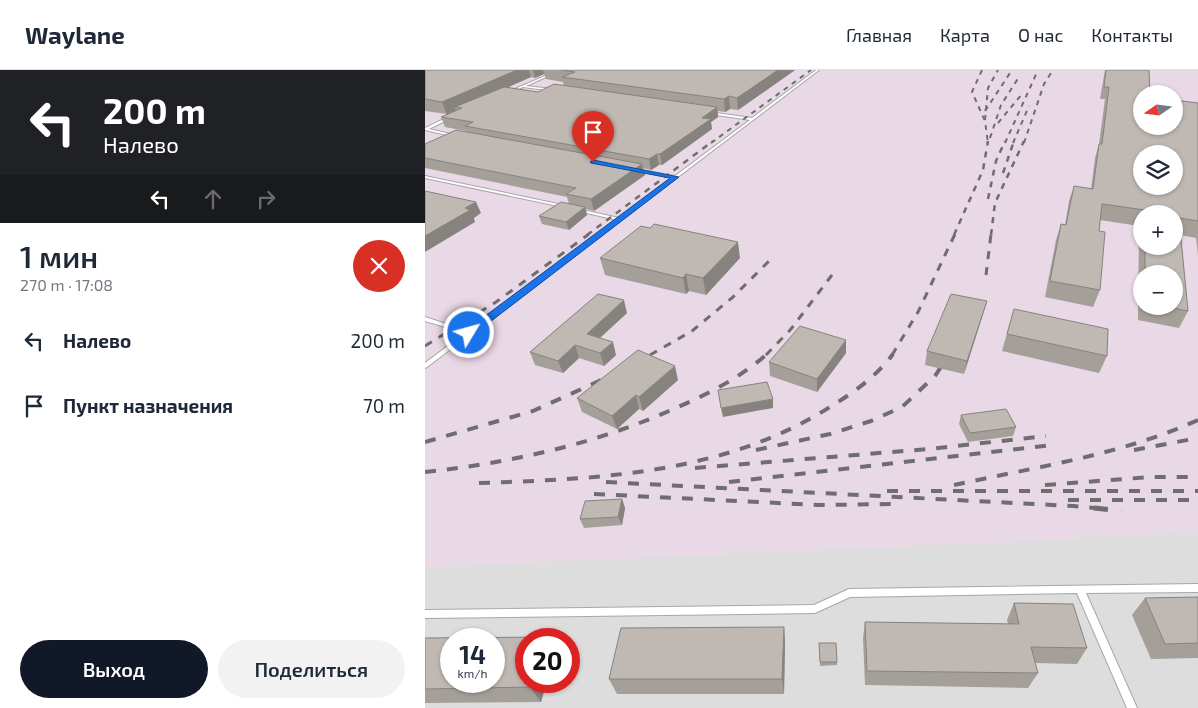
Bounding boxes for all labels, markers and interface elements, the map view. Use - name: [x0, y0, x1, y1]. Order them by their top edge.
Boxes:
- text: Waylane: [25, 20, 125, 49]
- text: Главная: [846, 24, 912, 46]
- text: Карта: [940, 24, 990, 46]
- text: О нас: [1018, 24, 1063, 46]
- text: Контакты: [1091, 24, 1173, 46]
- north arrow: [1133, 85, 1183, 135]
- map controls: [1133, 85, 1183, 315]
- text: 200 m: [103, 89, 206, 131]
- icon: left: [20, 90, 85, 155]
- pin: [572, 111, 614, 162]
- icon: arrive: [579, 118, 607, 146]
- text: Налево: [103, 131, 179, 157]
- button: layers: [1133, 145, 1183, 195]
- icon: left: [146, 185, 174, 213]
- icon: ahead: [199, 185, 227, 213]
- icon: right: [252, 185, 280, 213]
- button: +: [1133, 205, 1183, 255]
- text: 1 мин: [20, 238, 98, 274]
- button: close: [353, 240, 405, 292]
- button: −: [1133, 265, 1183, 315]
- text: 270 m · 17:08: [20, 275, 113, 294]
- position arrow: [442, 306, 494, 358]
- icon: left: [20, 327, 48, 355]
- text: Налево: [63, 329, 131, 352]
- text: 200 m: [351, 329, 405, 352]
- icon: arrive: [20, 392, 48, 420]
- text: Пункт назначения: [63, 394, 233, 417]
- text: 70 m: [363, 394, 405, 417]
- speed limit sign: 20: [515, 628, 580, 693]
- text: 14: [459, 639, 486, 669]
- button: Выход: [20, 640, 208, 698]
- button: Поделиться: [218, 640, 405, 698]
- text: km/h: [458, 666, 487, 680]

